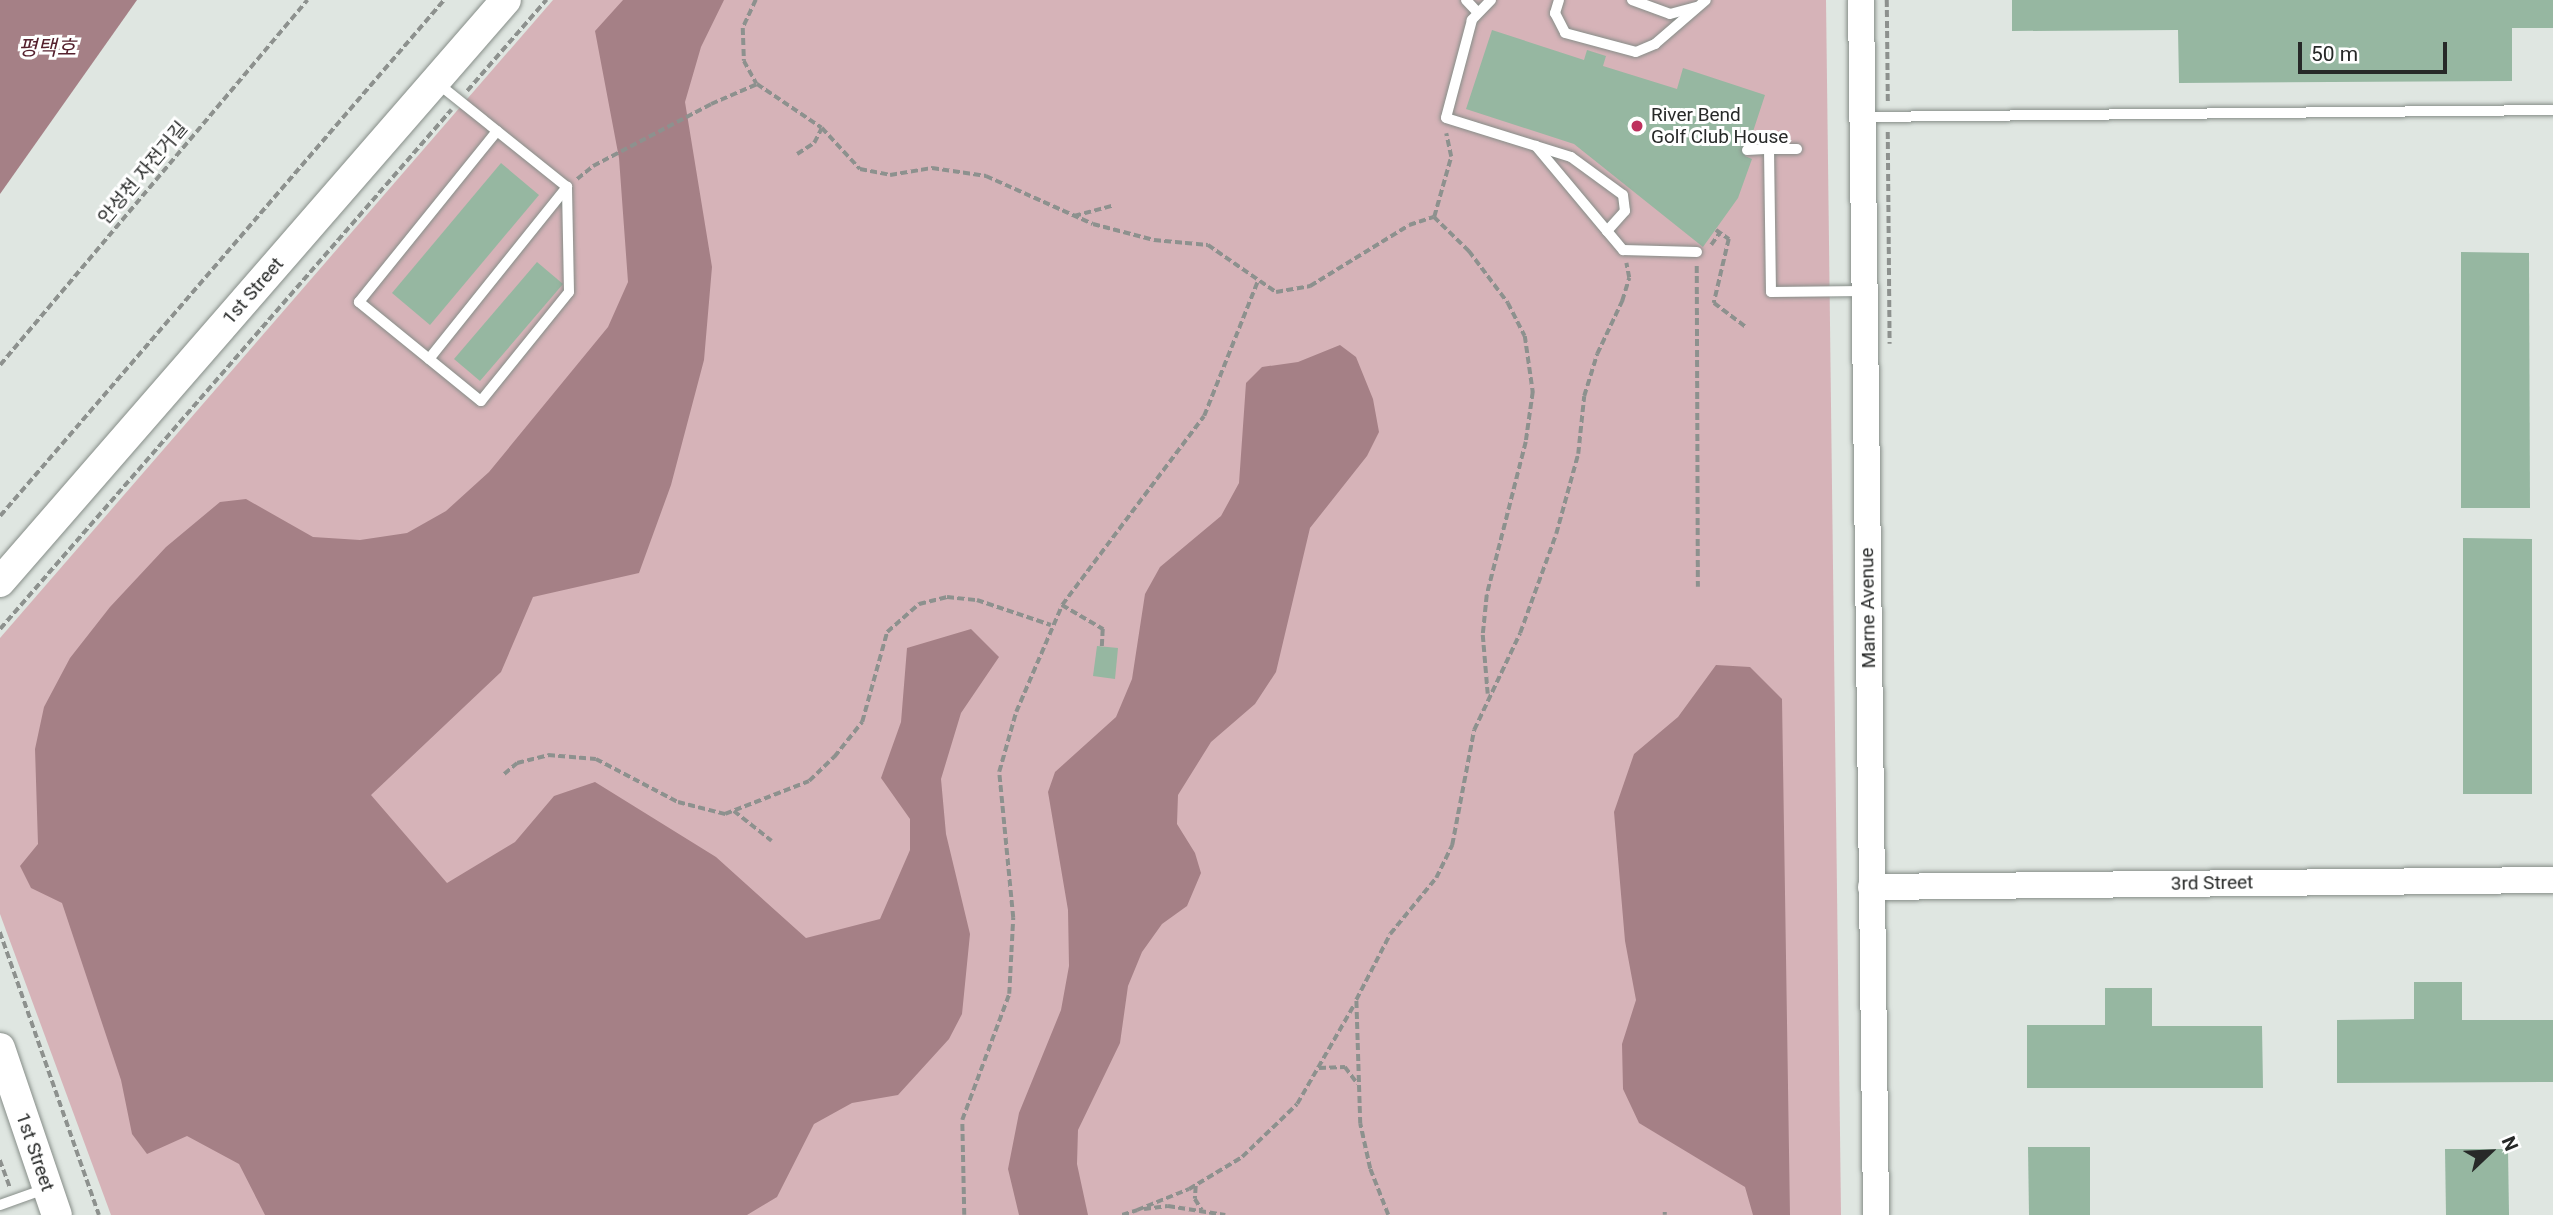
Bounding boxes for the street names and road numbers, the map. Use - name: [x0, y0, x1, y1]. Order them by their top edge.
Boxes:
- street label: 안성천 자전거길: [93, 117, 193, 229]
- street label: 1st Street: [218, 253, 288, 329]
- street label: Marne Avenue: [1856, 547, 1880, 669]
- street label: 3rd Street: [2171, 871, 2253, 895]
- street label: 1st Street: [11, 1110, 59, 1194]

